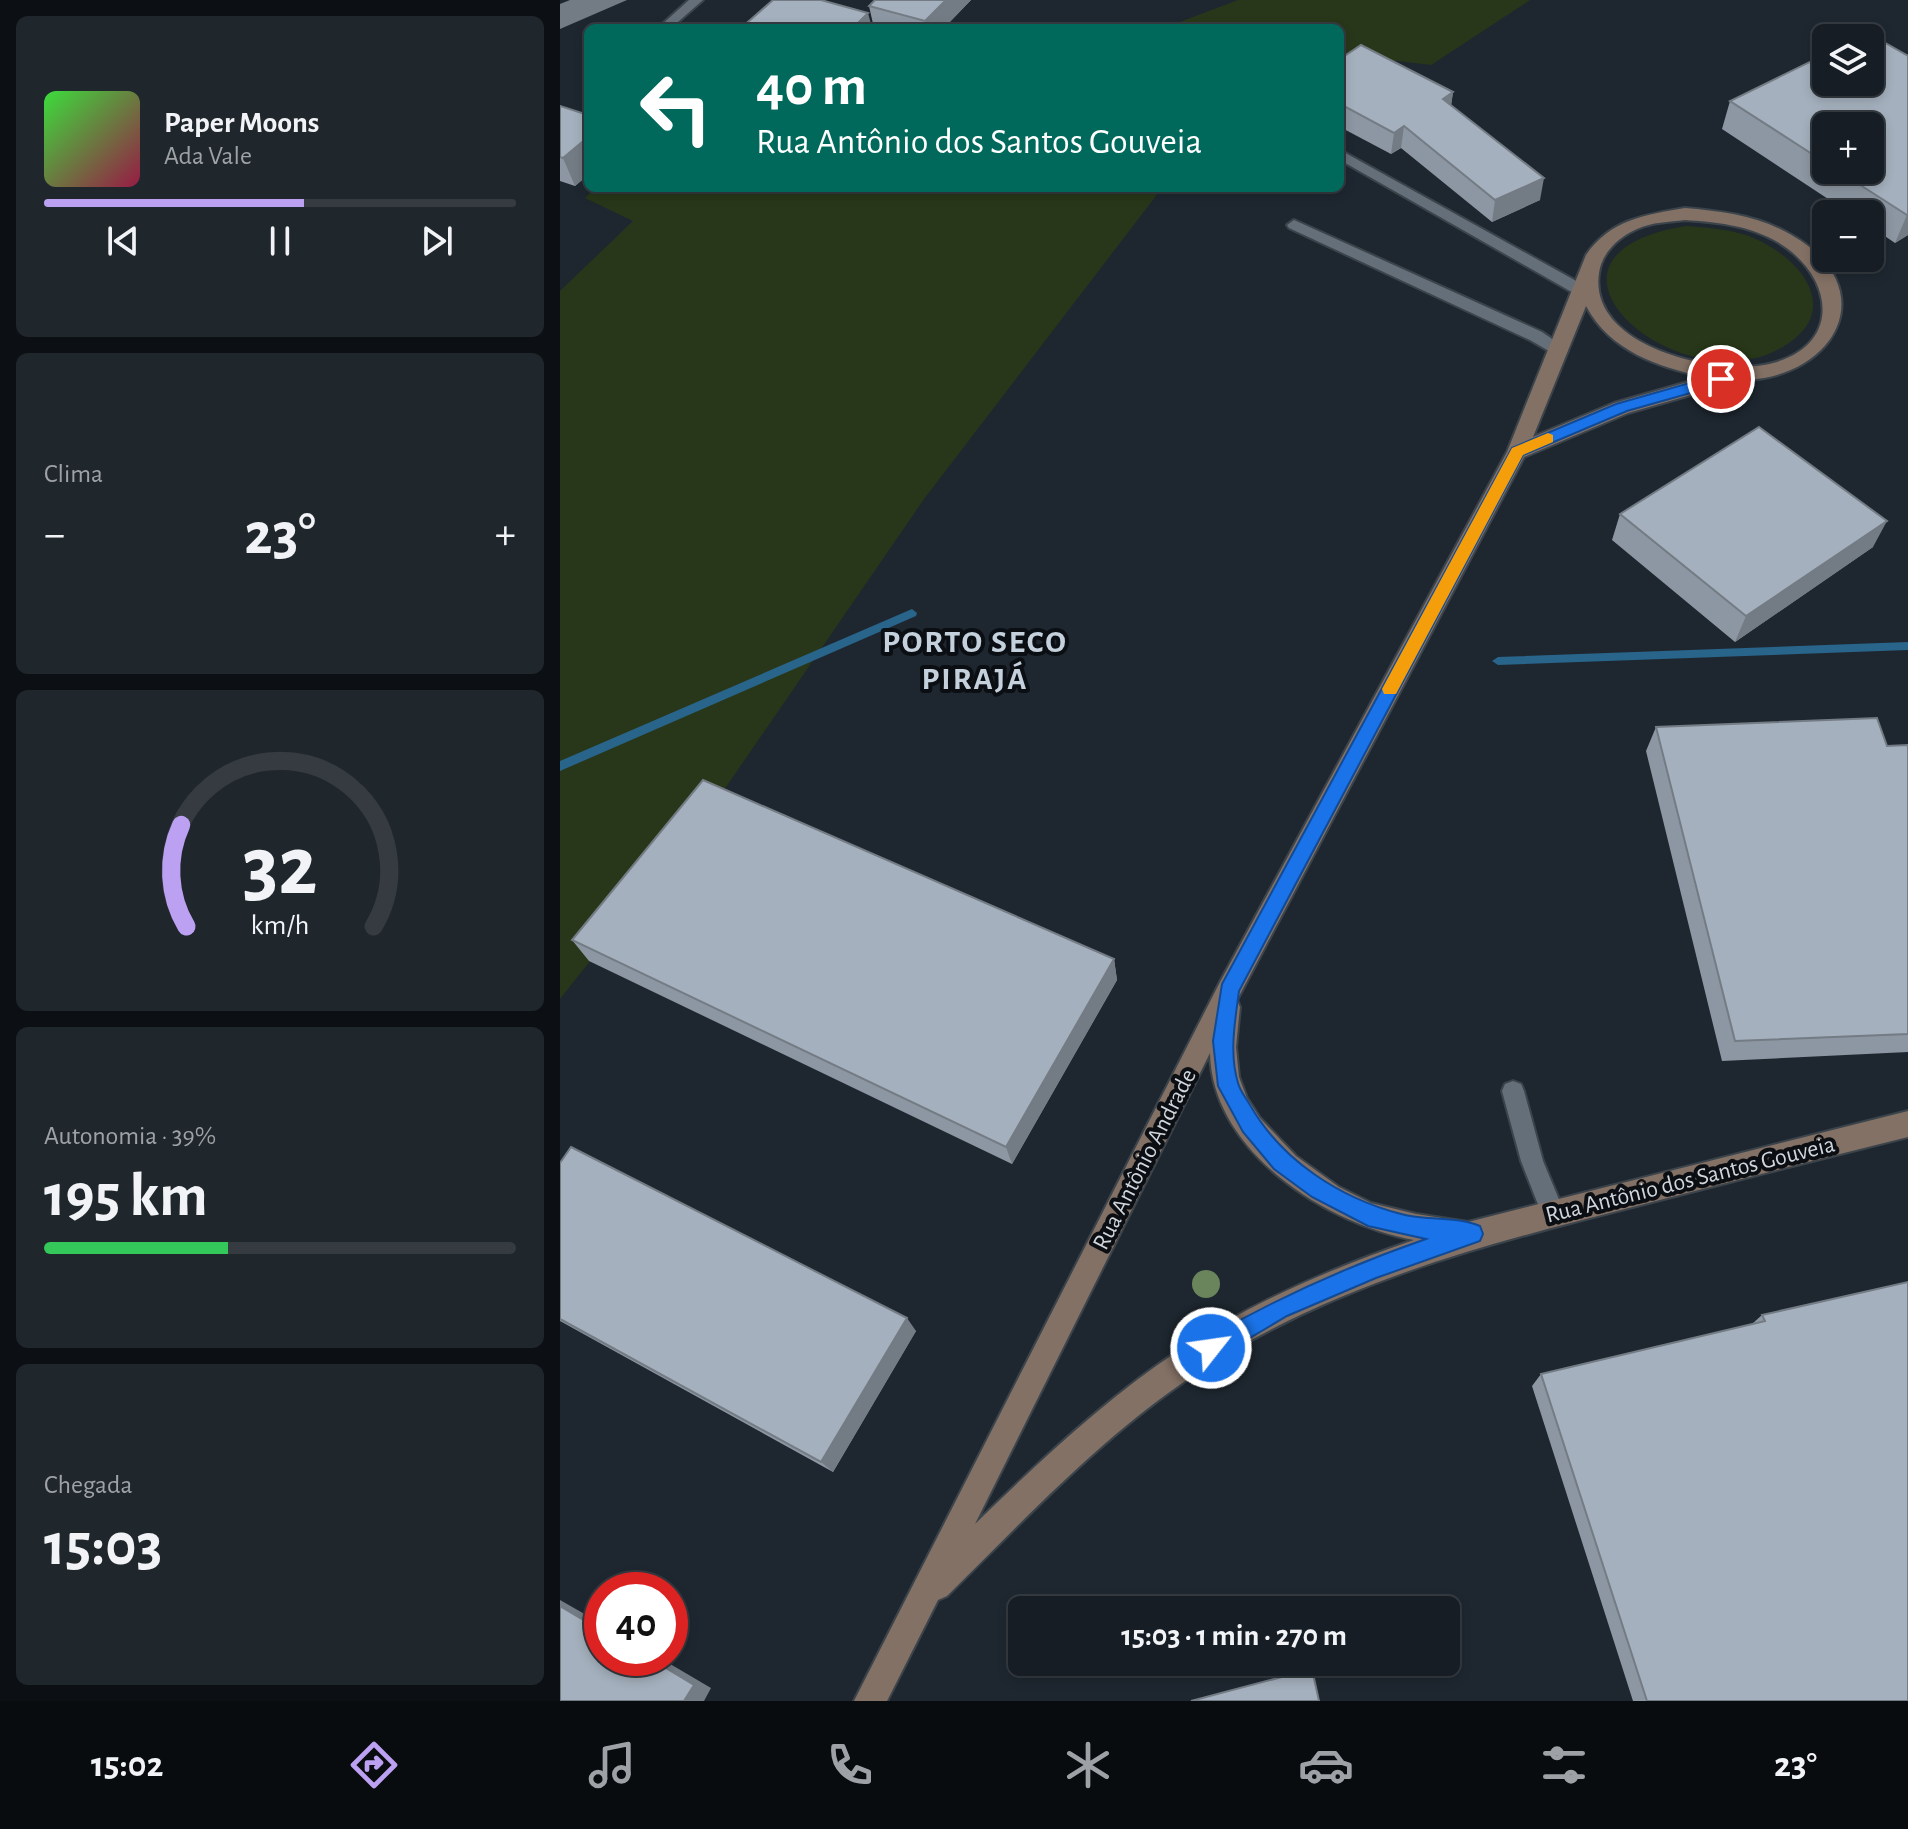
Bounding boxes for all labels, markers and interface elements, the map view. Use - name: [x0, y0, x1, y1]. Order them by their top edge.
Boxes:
- map controls: [1812, 24, 1884, 272]
- button: layers: [1812, 24, 1884, 96]
- icon: left: [624, 56, 728, 160]
- text: 40 m: [756, 59, 867, 115]
- text: Paper Moons: [164, 108, 319, 138]
- button: +: [1812, 112, 1884, 184]
- text: Rua Antônio dos Santos Gouveia: [756, 124, 1202, 160]
- text: Ada Vale: [164, 143, 252, 169]
- button: −: [1812, 200, 1884, 272]
- icon: previous: [101, 219, 145, 263]
- icon: pause: [258, 219, 302, 263]
- icon: next: [415, 219, 459, 263]
- pin: [1687, 345, 1755, 413]
- icon: arrive: [1699, 357, 1743, 401]
- text: Clima: [44, 461, 103, 487]
- text: 23°: [244, 505, 316, 565]
- text: −: [44, 513, 65, 557]
- text: +: [495, 513, 516, 557]
- district label: PORTO SECO PIRAJÁ: [882, 626, 1068, 695]
- text: 32: [242, 825, 318, 909]
- text: km/h: [251, 911, 309, 940]
- street label: Rua Antônio Andrade: [1089, 1065, 1201, 1254]
- text: Autonomia · 39%: [44, 1123, 216, 1149]
- street label: Rua Antônio dos Santos Gouveia: [1543, 1132, 1837, 1228]
- text: 195 km: [44, 1167, 208, 1227]
- position arrow: [1169, 1306, 1253, 1390]
- text: Chegada: [44, 1472, 133, 1498]
- text: 15:03: [44, 1516, 162, 1576]
- speed limit sign: 40: [584, 1572, 688, 1676]
- text: 15:03 · 1 min · 270 m: [1121, 1621, 1347, 1651]
- icon: directions: [346, 1737, 402, 1793]
- icon: music: [584, 1737, 640, 1793]
- icon: phone: [822, 1737, 878, 1793]
- icon: climate: [1060, 1737, 1116, 1793]
- icon: car: [1298, 1737, 1354, 1793]
- icon: filters: [1536, 1737, 1592, 1793]
- text: 15:02: [91, 1747, 164, 1783]
- text: 23°: [1774, 1747, 1817, 1783]

